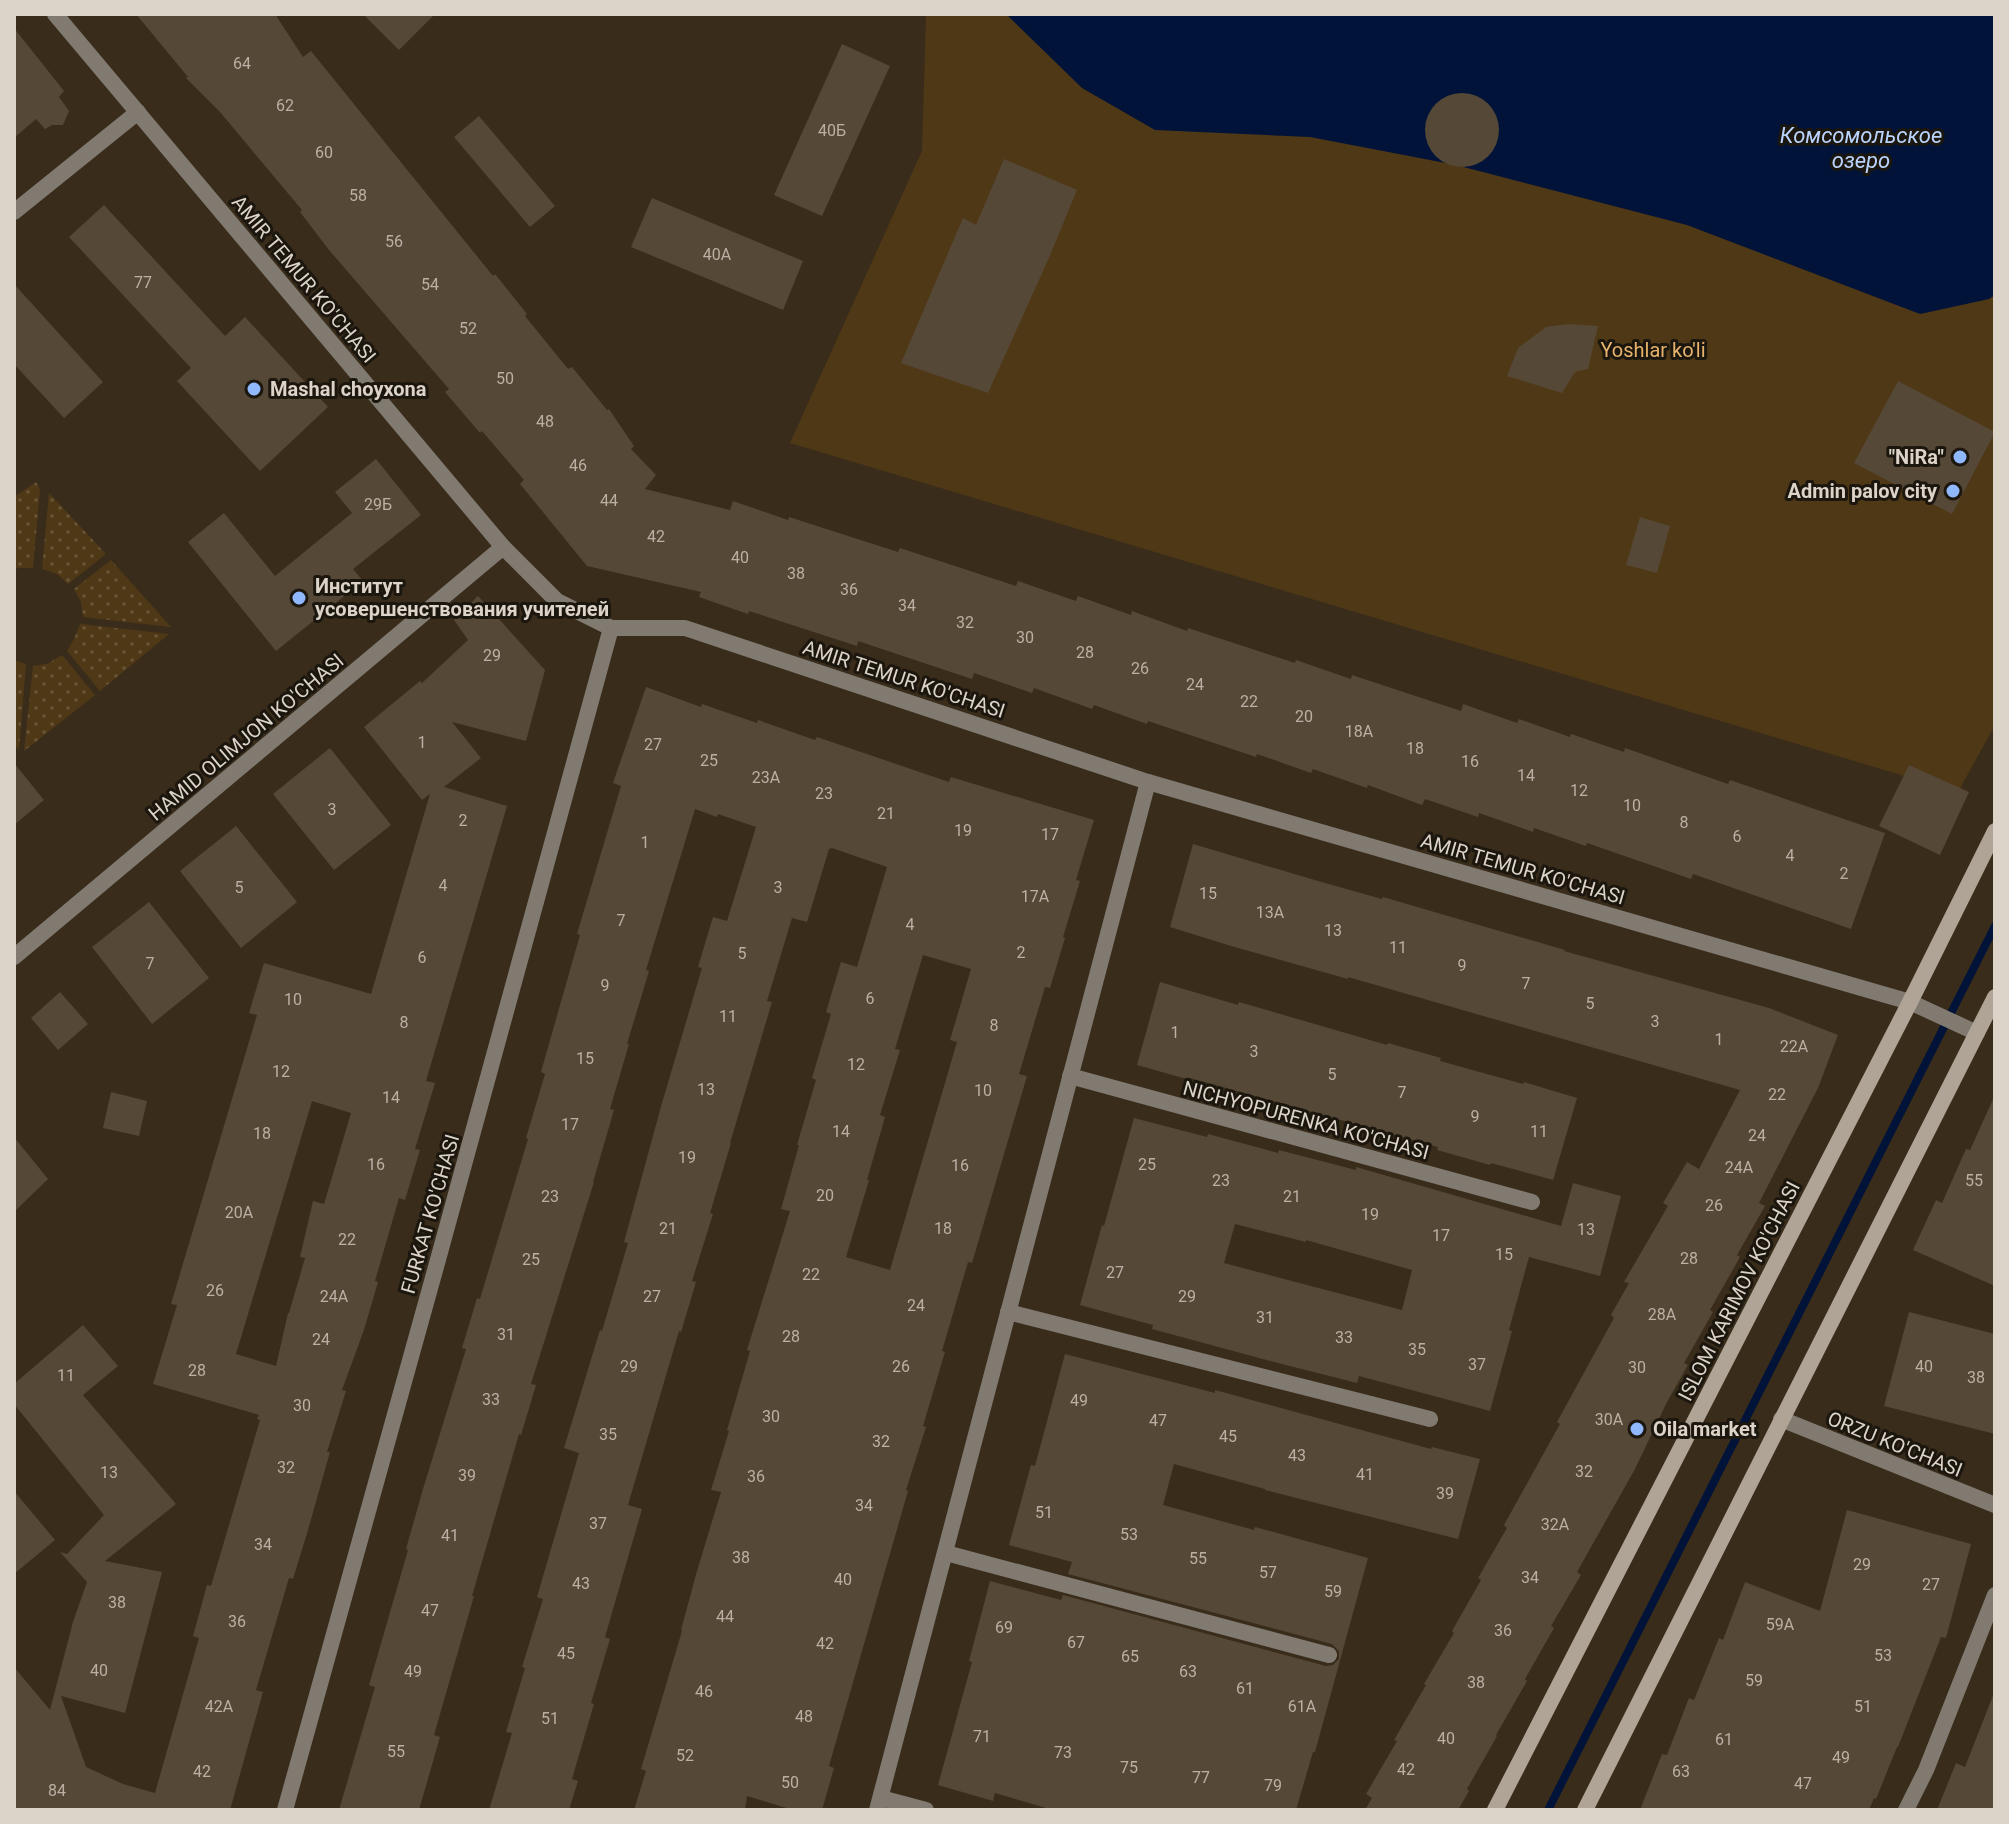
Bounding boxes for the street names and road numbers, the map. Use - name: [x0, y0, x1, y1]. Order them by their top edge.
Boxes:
- street label: AMIR TEMUR KO'CHASI: [227, 190, 381, 368]
- street label: AMIR TEMUR KO'CHASI: [800, 635, 1008, 723]
- street label: HAMID OLIMJON KO'CHASI: [144, 648, 348, 826]
- street label: AMIR TEMUR KO'CHASI: [1418, 828, 1628, 910]
- street label: NICHYOPURENKA KO'CHASI: [1180, 1076, 1432, 1164]
- street label: FURKAT KO'CHASI: [396, 1132, 464, 1296]
- street label: ISLOM KARIMOV KO'CHASI: [1673, 1177, 1805, 1405]
- street label: ORZU KO'CHASI: [1824, 1406, 1966, 1482]

